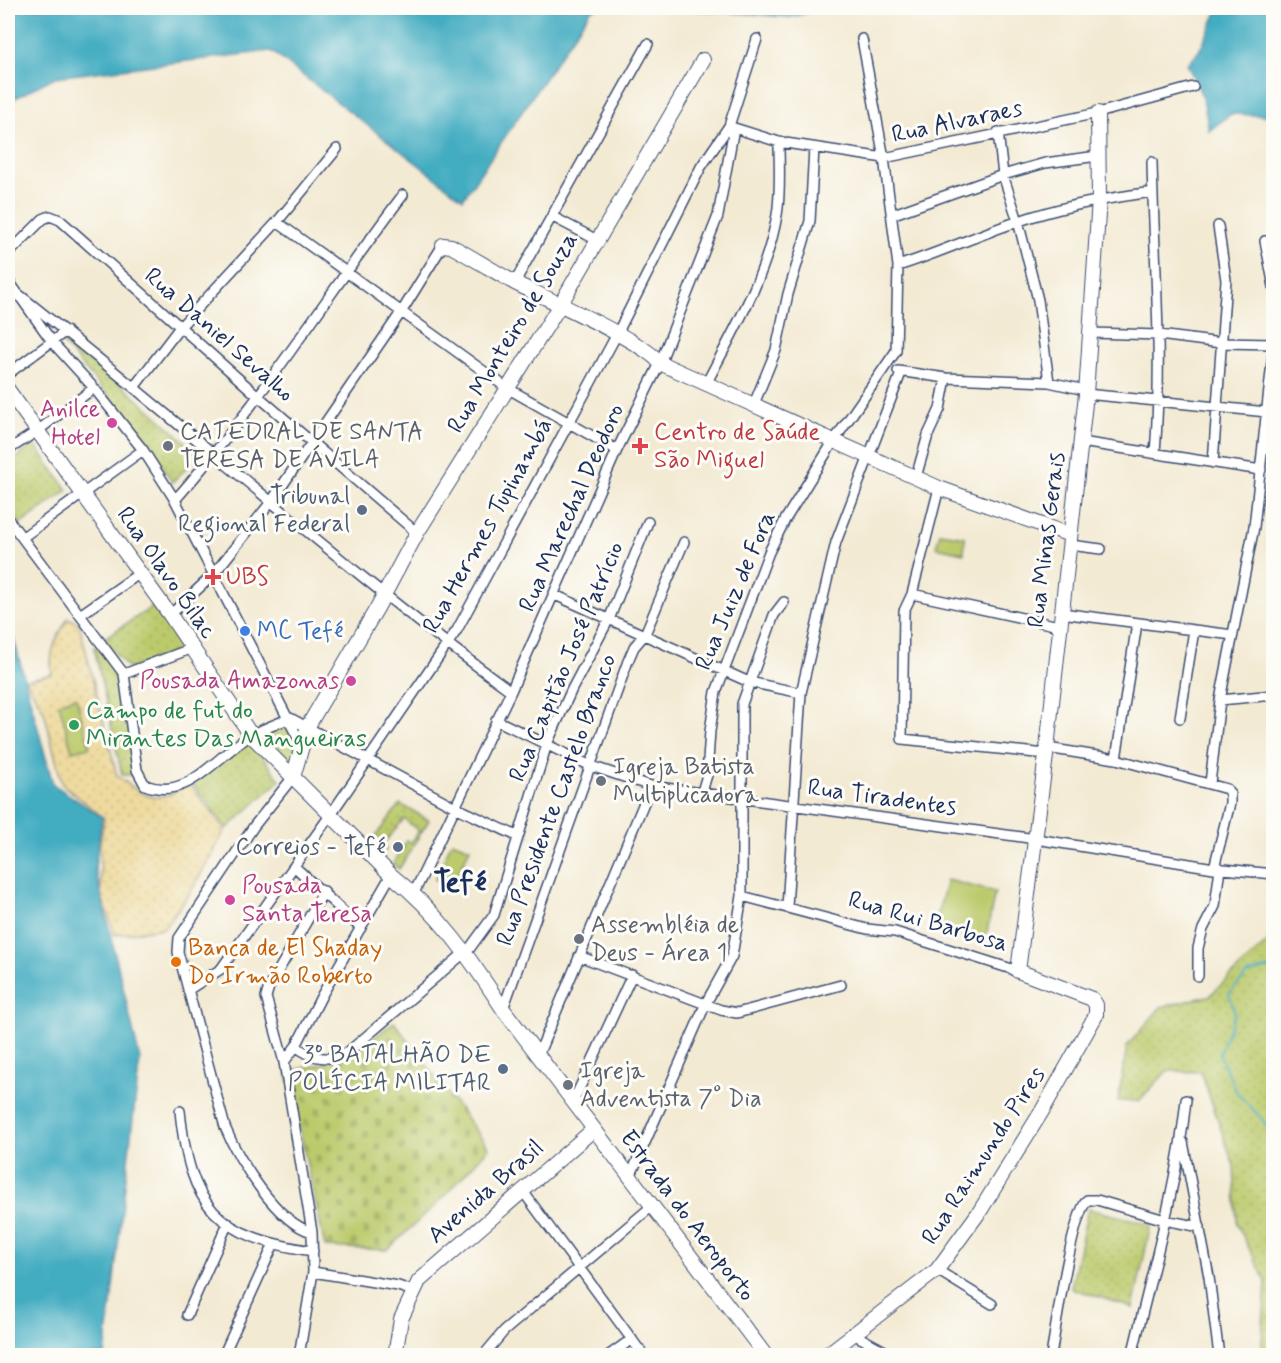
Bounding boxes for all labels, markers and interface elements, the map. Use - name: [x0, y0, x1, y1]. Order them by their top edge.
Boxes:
- street label: Rua Alvaraes: [889, 93, 1026, 151]
- street label: Rua Monteiro de Souza: [441, 227, 585, 439]
- street label: Rua Daniel Sevalho: [137, 261, 301, 409]
- place label: Anilce Hotel: [40, 394, 100, 453]
- street label: Rua Marechal Deodoro: [512, 399, 632, 617]
- street label: Rua Hermes Tupinambá: [416, 413, 560, 639]
- marker: Anilce Hotel: [105, 416, 119, 430]
- place label: CATEDRAL DE SANTA TERESA DE ÁVILA: [180, 417, 423, 476]
- place label: Centro de Saúde São Miguel: [654, 417, 820, 479]
- marker: Centro de Saúde São Miguel: [631, 437, 649, 455]
- marker: CATEDRAL DE SANTA TERESA DE ÁVILA: [161, 439, 175, 453]
- street label: Rua Minas Gerais: [1021, 450, 1073, 630]
- place label: Tribunal Regional Federal: [178, 481, 350, 543]
- street label: Rua Olavo Bilac: [109, 501, 223, 645]
- marker: Tribunal Regional Federal: [355, 503, 369, 517]
- street label: Rua Juiz de Fora: [689, 507, 783, 675]
- street label: Rua Capitão José Patrício: [502, 537, 632, 787]
- place label: UBS: [226, 562, 269, 593]
- marker: UBS: [204, 568, 222, 586]
- place label: MC Tefé: [257, 616, 344, 647]
- marker: MC Tefé: [238, 624, 252, 638]
- street label: Rua Presidente Castelo Branco: [490, 650, 624, 950]
- place label: Pousada Amazonas: [140, 666, 339, 697]
- marker: Pousada Amazonas: [344, 674, 358, 688]
- place label: Campo de fut do Mirantes Das Mangueiras: [86, 696, 367, 755]
- marker: Campo de fut do Mirantes Das Mangueiras: [67, 718, 81, 732]
- place label: Igreja Batista Multiplicadora: [613, 752, 759, 811]
- street label: Rua Tiradentes: [806, 772, 958, 824]
- marker: Igreja Batista Multiplicadora: [594, 774, 608, 788]
- place label: Correios - Tefé: [235, 832, 386, 863]
- marker: Correios - Tefé: [391, 840, 405, 854]
- district label: Tefé: [433, 863, 487, 902]
- place label: Pousada Santa Teresa: [242, 871, 372, 930]
- street label: Rua Rui Barbosa: [845, 884, 1011, 960]
- marker: Pousada Santa Teresa: [223, 893, 237, 907]
- place label: Assembléia de Deus - Área 1: [591, 910, 739, 969]
- marker: Assembléia de Deus - Área 1: [572, 932, 586, 946]
- place label: Banca de El Shaday Do Irmão Roberto: [188, 933, 382, 992]
- marker: Banca de El Shaday Do Irmão Roberto: [169, 955, 183, 969]
- place label: 3º BATALHÃO DE POLÍCIA MILITAR: [288, 1040, 491, 1099]
- place label: Igreja Adventista 7° Dia: [580, 1056, 762, 1115]
- street label: Rua Raimundo Pires: [915, 1061, 1053, 1251]
- marker: 3º BATALHÃO DE POLÍCIA MILITAR: [496, 1062, 510, 1076]
- marker: Igreja Adventista 7° Dia: [561, 1078, 575, 1092]
- street label: Estrada do Aeroporto: [612, 1124, 762, 1308]
- street label: Avenida Brasil: [421, 1133, 551, 1251]

